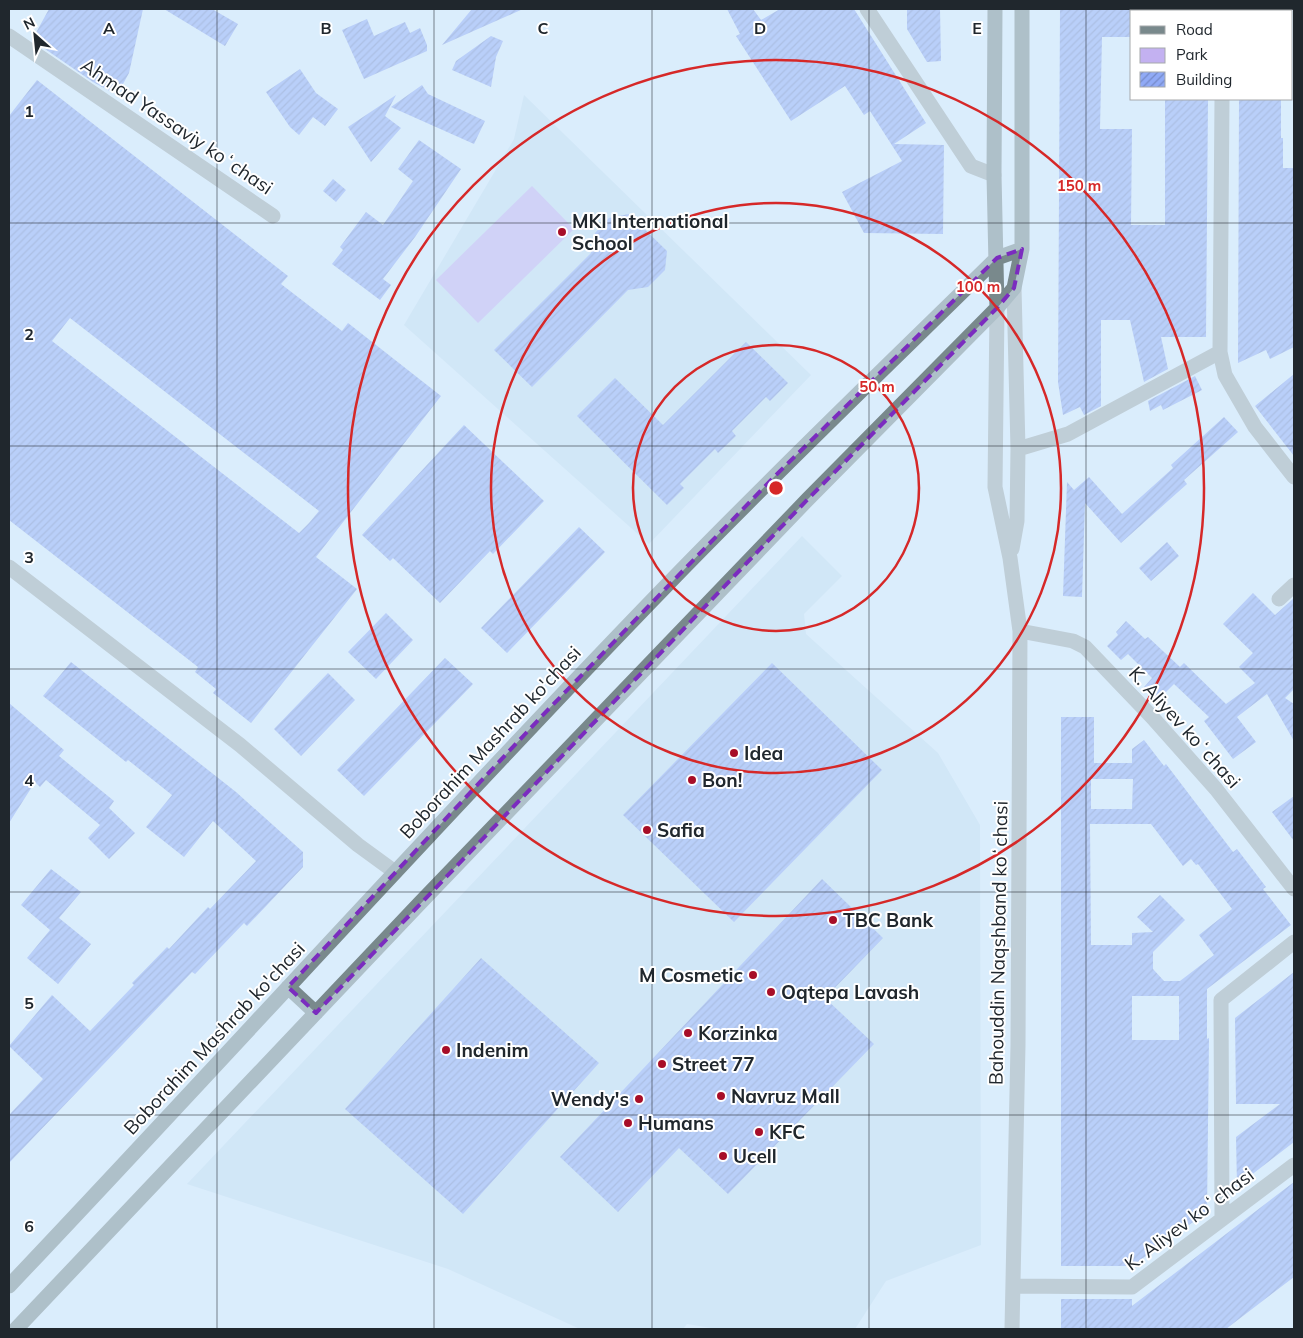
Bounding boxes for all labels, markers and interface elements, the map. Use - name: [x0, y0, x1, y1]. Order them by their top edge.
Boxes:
- north arrow: [10, 10, 60, 60]
- legend: [1130, 10, 1293, 100]
- text: N: [20, 13, 38, 34]
- text: A: [103, 18, 115, 38]
- text: B: [320, 18, 332, 38]
- text: C: [538, 18, 549, 38]
- text: D: [754, 18, 766, 38]
- text: E: [972, 18, 982, 38]
- text: Road: [1176, 20, 1213, 39]
- text: Park: [1176, 45, 1208, 64]
- street label: Ahmad Yassaviy koʻchasi: [76, 53, 278, 199]
- text: Building: [1176, 70, 1232, 89]
- text: 1: [24, 101, 34, 121]
- text: 150 m: [1057, 176, 1101, 195]
- place label: MKI International School: [572, 209, 728, 255]
- marker: MKI International School: [556, 226, 568, 238]
- text: 100 m: [956, 277, 1000, 296]
- text: 2: [24, 324, 34, 344]
- text: 50 m: [859, 377, 895, 396]
- centre of rings: [767, 479, 785, 497]
- text: 3: [24, 547, 34, 567]
- street label: Boborahim Mashrab ko'chasi: [394, 641, 586, 843]
- street label: K. Aliyev koʻchasi: [1124, 661, 1246, 793]
- place label: Idea: [744, 741, 783, 765]
- marker: Idea: [728, 747, 740, 759]
- place label: Bon!: [702, 768, 743, 792]
- text: 4: [24, 770, 34, 790]
- marker: Bon!: [686, 774, 698, 786]
- street label: Bahouddin Naqshband koʻchasi: [984, 801, 1012, 1085]
- place label: Safia: [657, 818, 705, 842]
- marker: Safia: [641, 824, 653, 836]
- place label: TBC Bank: [843, 908, 933, 932]
- marker: TBC Bank: [827, 914, 839, 926]
- street label: Boborahim Mashrab ko'chasi: [118, 937, 310, 1139]
- place label: M Cosmetic: [639, 963, 743, 987]
- marker: M Cosmetic: [747, 969, 759, 981]
- place label: Oqtepa Lavash: [781, 980, 919, 1004]
- marker: Oqtepa Lavash: [765, 986, 777, 998]
- text: 5: [24, 993, 34, 1013]
- place label: Korzinka: [698, 1021, 778, 1045]
- marker: Korzinka: [682, 1027, 694, 1039]
- place label: Indenim: [456, 1038, 529, 1062]
- marker: Indenim: [440, 1044, 452, 1056]
- place label: Street 77: [672, 1052, 755, 1076]
- marker: Street 77: [656, 1058, 668, 1070]
- place label: Navruz Mall: [731, 1084, 840, 1108]
- place label: Wendy's: [551, 1087, 629, 1111]
- marker: Navruz Mall: [715, 1090, 727, 1102]
- marker: Wendy's: [633, 1093, 645, 1105]
- place label: Humans: [638, 1111, 714, 1135]
- marker: Humans: [622, 1117, 634, 1129]
- place label: KFC: [769, 1120, 805, 1144]
- marker: KFC: [753, 1126, 765, 1138]
- place label: Ucell: [733, 1144, 777, 1168]
- marker: Ucell: [717, 1150, 729, 1162]
- street label: K. Aliyev koʻchasi: [1120, 1163, 1258, 1275]
- text: 6: [24, 1216, 34, 1236]

